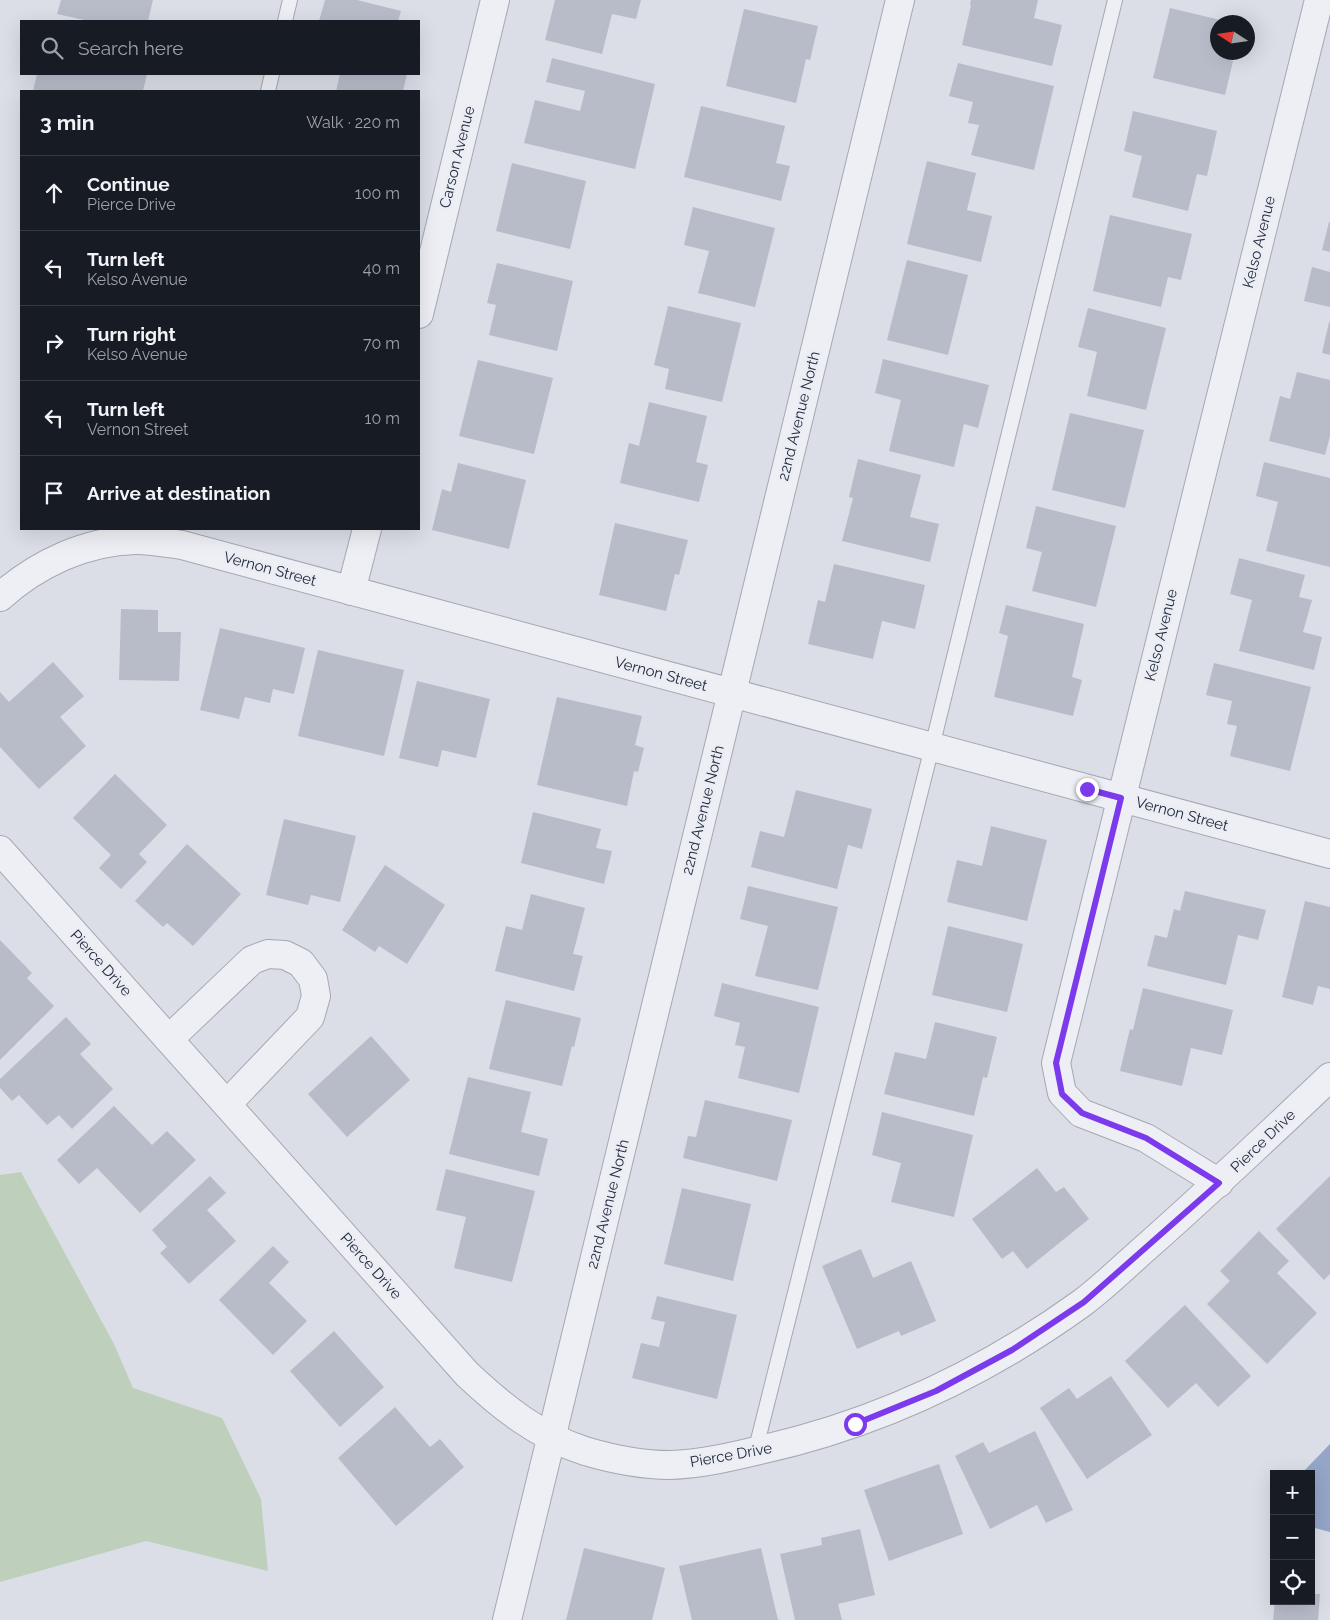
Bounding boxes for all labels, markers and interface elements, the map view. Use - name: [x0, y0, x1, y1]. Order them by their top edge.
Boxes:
- north arrow: [1210, 15, 1255, 60]
- search box: [20, 20, 420, 75]
- icon: search: [38, 34, 66, 62]
- text: Search here: [78, 37, 184, 59]
- street label: Carson Avenue: [436, 104, 478, 210]
- text: 3 min: [40, 110, 94, 135]
- text: Walk · 220 m: [306, 113, 400, 132]
- text: Continue: [87, 173, 170, 195]
- icon: ahead: [40, 179, 68, 207]
- text: 100 m: [355, 184, 400, 203]
- street label: Kelso Avenue: [1239, 194, 1279, 290]
- text: Pierce Drive: [87, 195, 176, 214]
- text: Turn left: [87, 248, 164, 270]
- icon: left: [40, 254, 68, 282]
- text: 40 m: [363, 259, 400, 278]
- text: Kelso Avenue: [87, 270, 188, 289]
- text: Turn right: [87, 323, 176, 345]
- icon: right: [40, 329, 68, 357]
- text: 70 m: [363, 334, 400, 353]
- text: Kelso Avenue: [87, 345, 188, 364]
- street label: 22nd Avenue North: [774, 349, 824, 483]
- text: Turn left: [87, 398, 164, 420]
- icon: left: [40, 404, 68, 432]
- text: 10 m: [365, 409, 400, 428]
- text: Vernon Street: [87, 420, 188, 439]
- icon: arrive: [40, 479, 68, 507]
- text: Arrive at destination: [87, 482, 271, 504]
- street label: Vernon Street: [222, 548, 318, 590]
- street label: Kelso Avenue: [1141, 587, 1181, 683]
- street label: Vernon Street: [613, 653, 709, 695]
- street label: 22nd Avenue North: [678, 743, 728, 877]
- route end: [1076, 778, 1099, 801]
- street label: Vernon Street: [1134, 793, 1230, 835]
- street label: Pierce Drive: [67, 926, 136, 1000]
- street label: Pierce Drive: [1227, 1106, 1299, 1176]
- street label: 22nd Avenue North: [583, 1137, 633, 1271]
- street label: Pierce Drive: [337, 1229, 406, 1303]
- route start: [844, 1413, 867, 1436]
- street label: Pierce Drive: [689, 1439, 774, 1471]
- map controls: [1270, 1470, 1315, 1605]
- button: +: [1270, 1470, 1315, 1515]
- button: −: [1270, 1515, 1315, 1560]
- button: locate: [1270, 1560, 1315, 1605]

